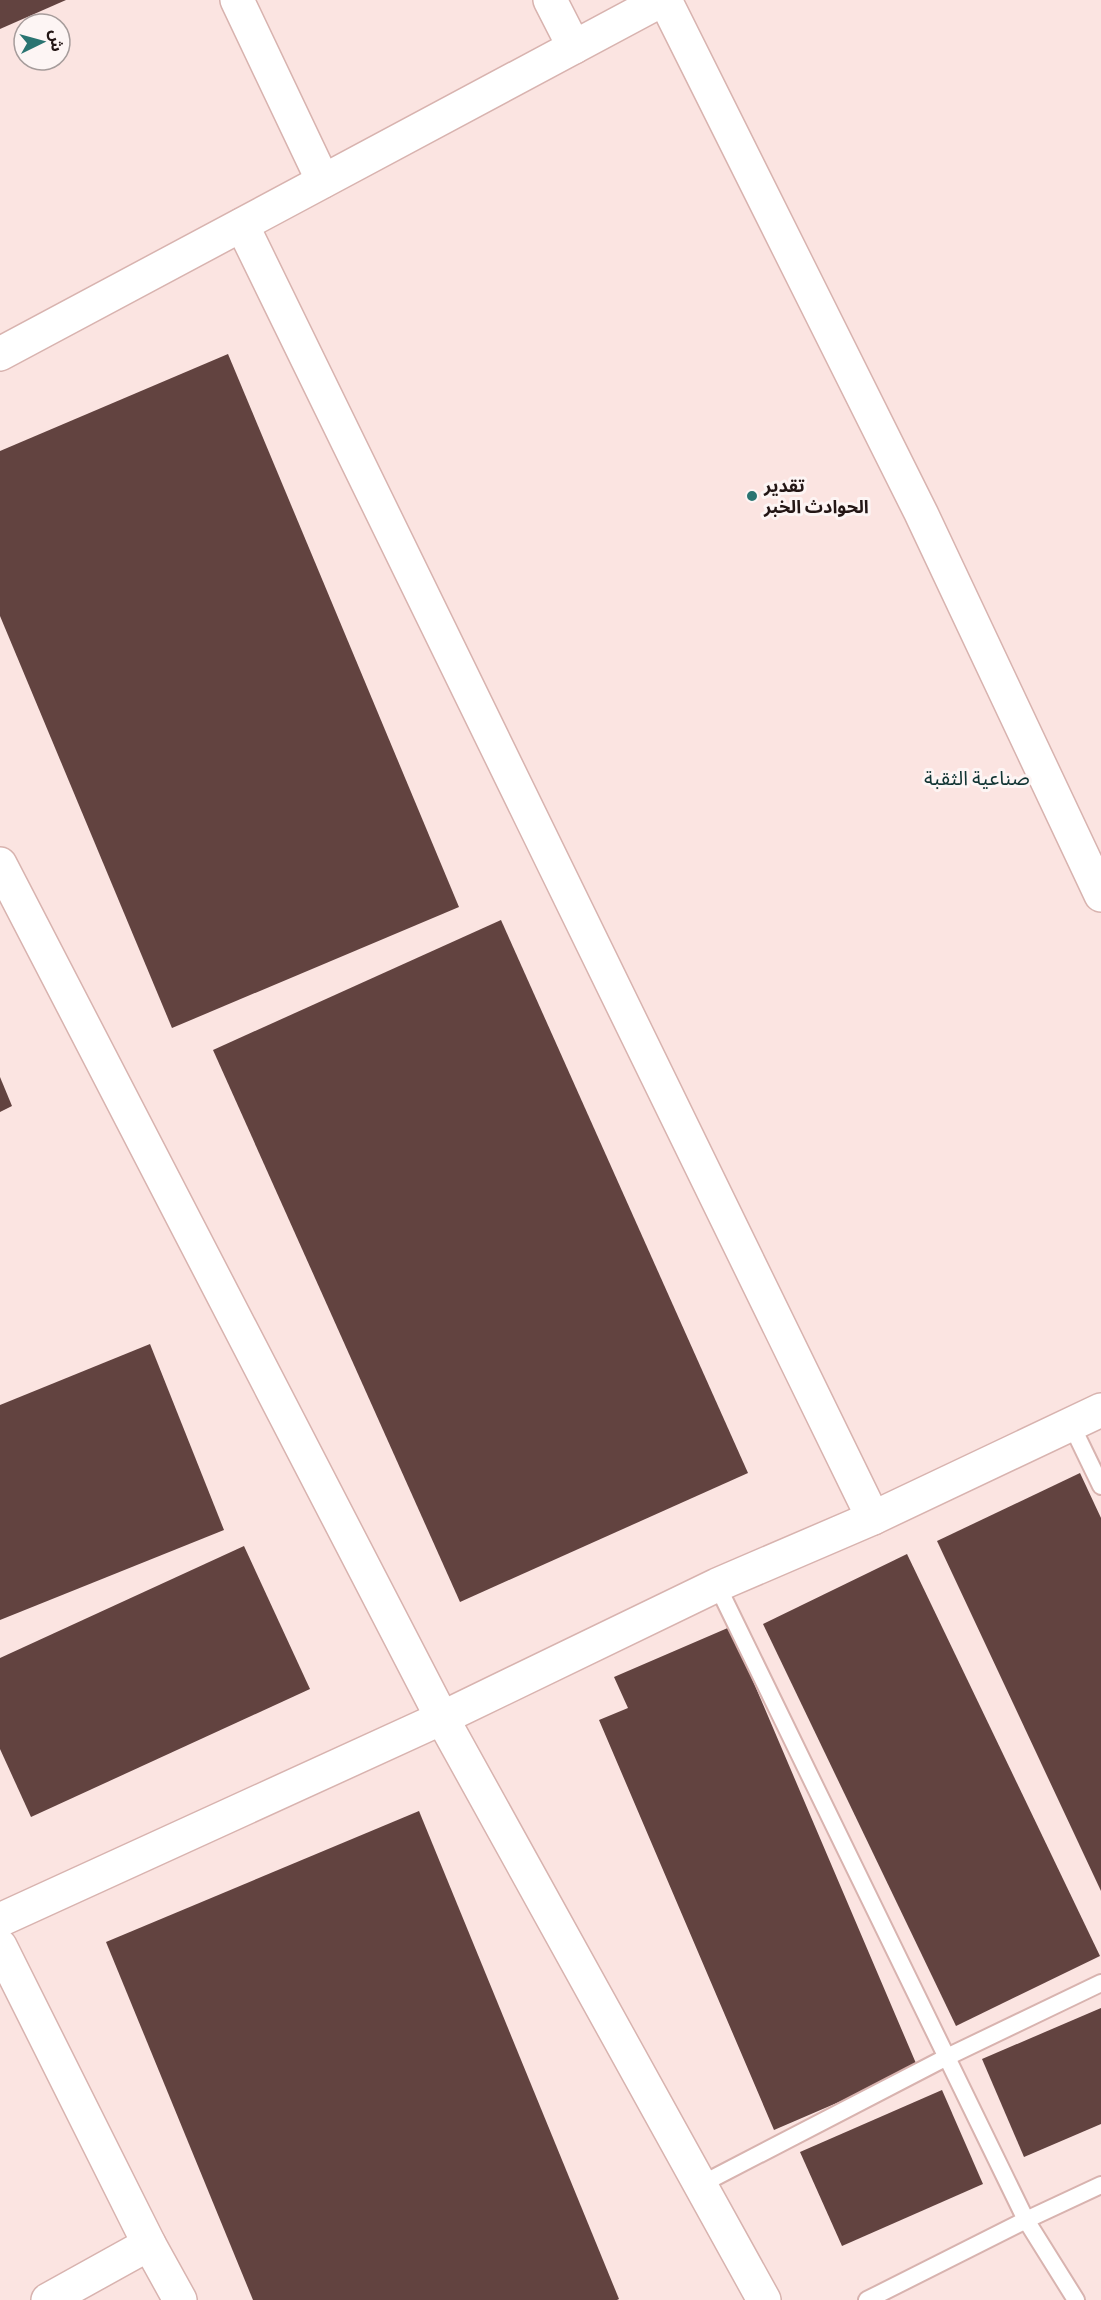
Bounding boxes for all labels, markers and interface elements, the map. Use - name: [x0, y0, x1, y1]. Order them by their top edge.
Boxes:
- north arrow: [12, 12, 72, 72]
- text: ش: [45, 29, 71, 53]
- place label: تقدير الحوادث الخبر: [763, 471, 869, 519]
- marker: تقدير الحوادث الخبر: [745, 489, 759, 503]
- district label: صناعية الثقبة: [924, 761, 1030, 791]

